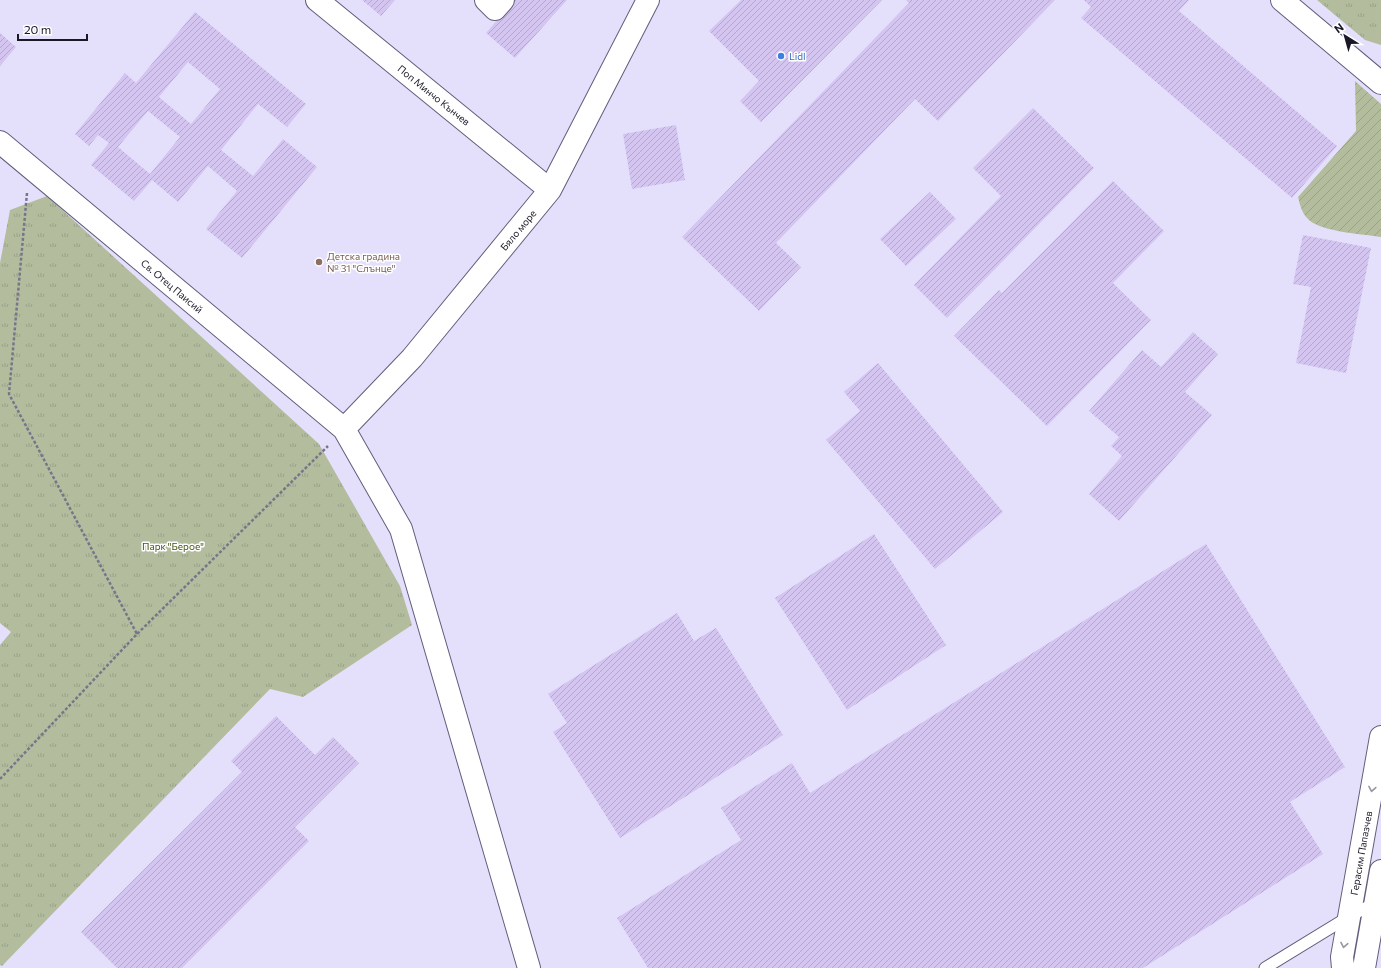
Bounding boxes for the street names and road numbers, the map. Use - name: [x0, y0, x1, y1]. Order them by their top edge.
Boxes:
- street label: Поп Минчо Кънчев: [396, 62, 472, 128]
- street label: Бяло море: [498, 207, 538, 253]
- street label: Св. Отец Паисий: [139, 257, 205, 315]
- street label: Герасим Папазчев: [1348, 810, 1374, 896]

